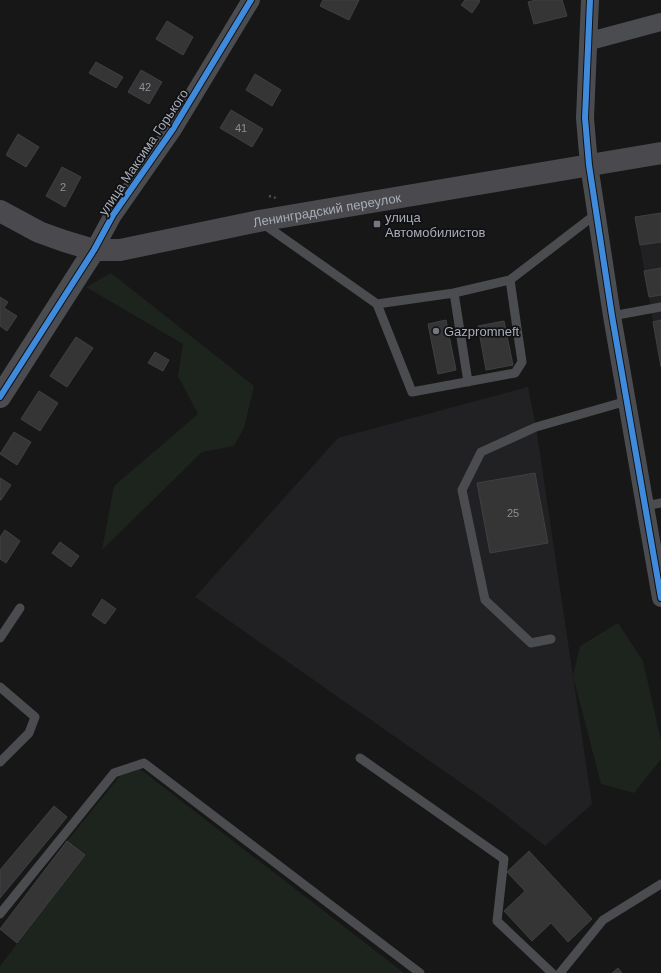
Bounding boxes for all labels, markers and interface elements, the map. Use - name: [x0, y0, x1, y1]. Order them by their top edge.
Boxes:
- house number: 42: [139, 81, 151, 93]
- street label: улица Максима Горького: [96, 86, 191, 218]
- house number: 41: [235, 122, 247, 134]
- house number: 2: [60, 181, 66, 193]
- street label: Ленинградский переулок: [251, 190, 402, 230]
- place label: улица Автомобилистов: [385, 210, 486, 240]
- marker: улица Автомобилистов: [372, 219, 382, 229]
- place label: Gazpromneft: [444, 324, 520, 339]
- marker: Gazpromneft: [431, 326, 441, 336]
- house number: 25: [507, 507, 519, 519]

